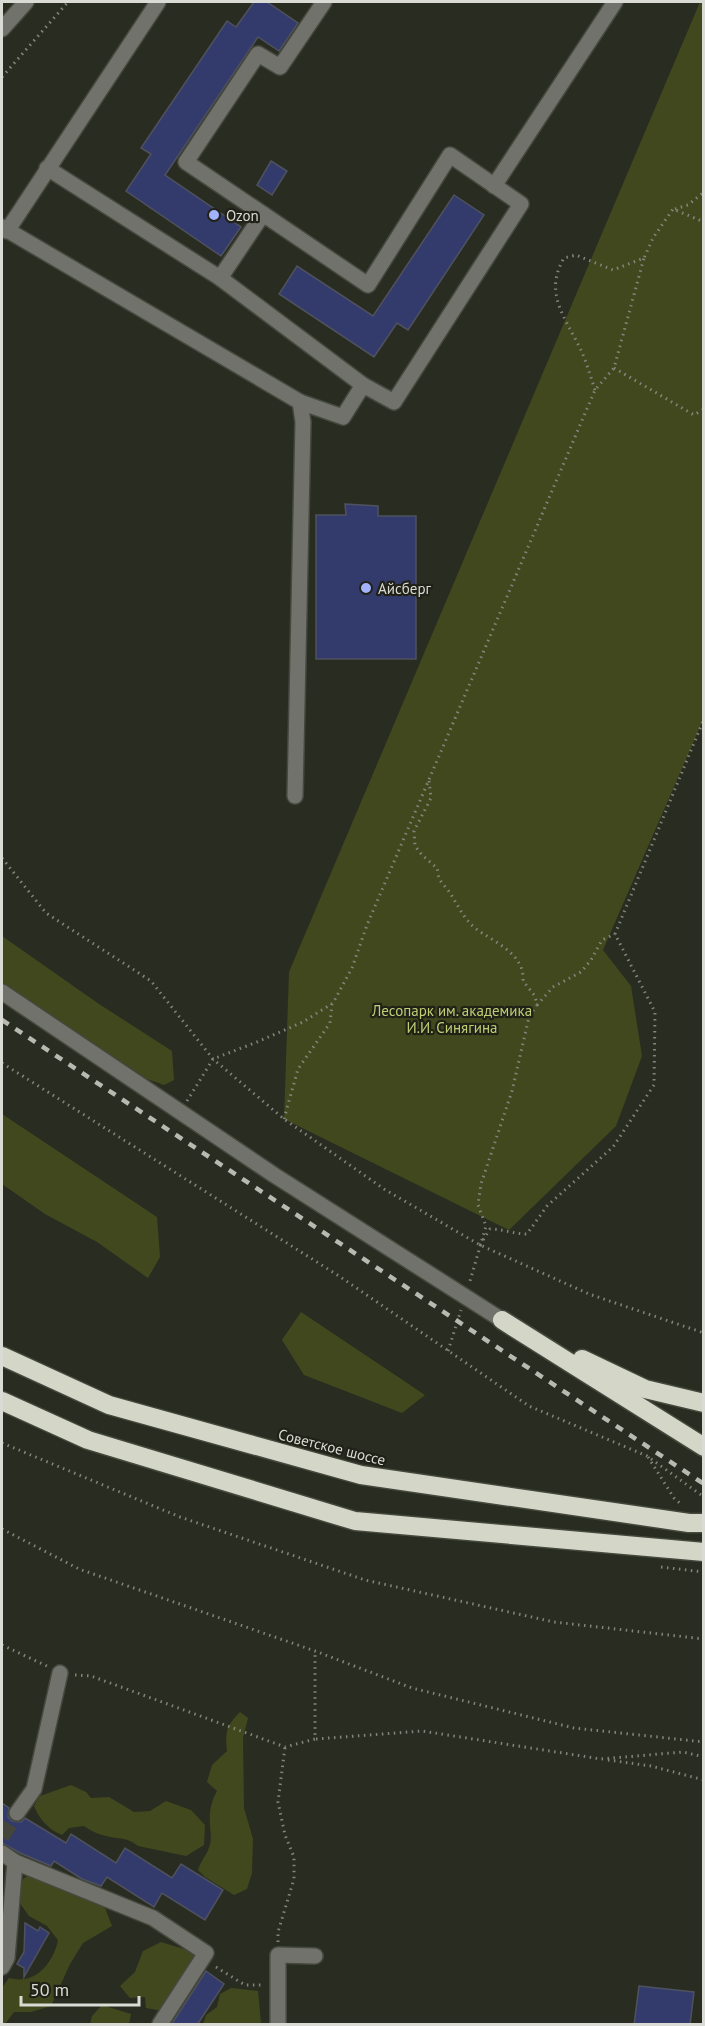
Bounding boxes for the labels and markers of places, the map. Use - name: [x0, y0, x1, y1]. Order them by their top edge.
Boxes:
- place label: Ozon: [226, 206, 259, 225]
- marker: Ozon: [207, 208, 221, 222]
- place label: Айсберг: [378, 579, 432, 598]
- marker: Айсберг: [359, 581, 373, 595]

